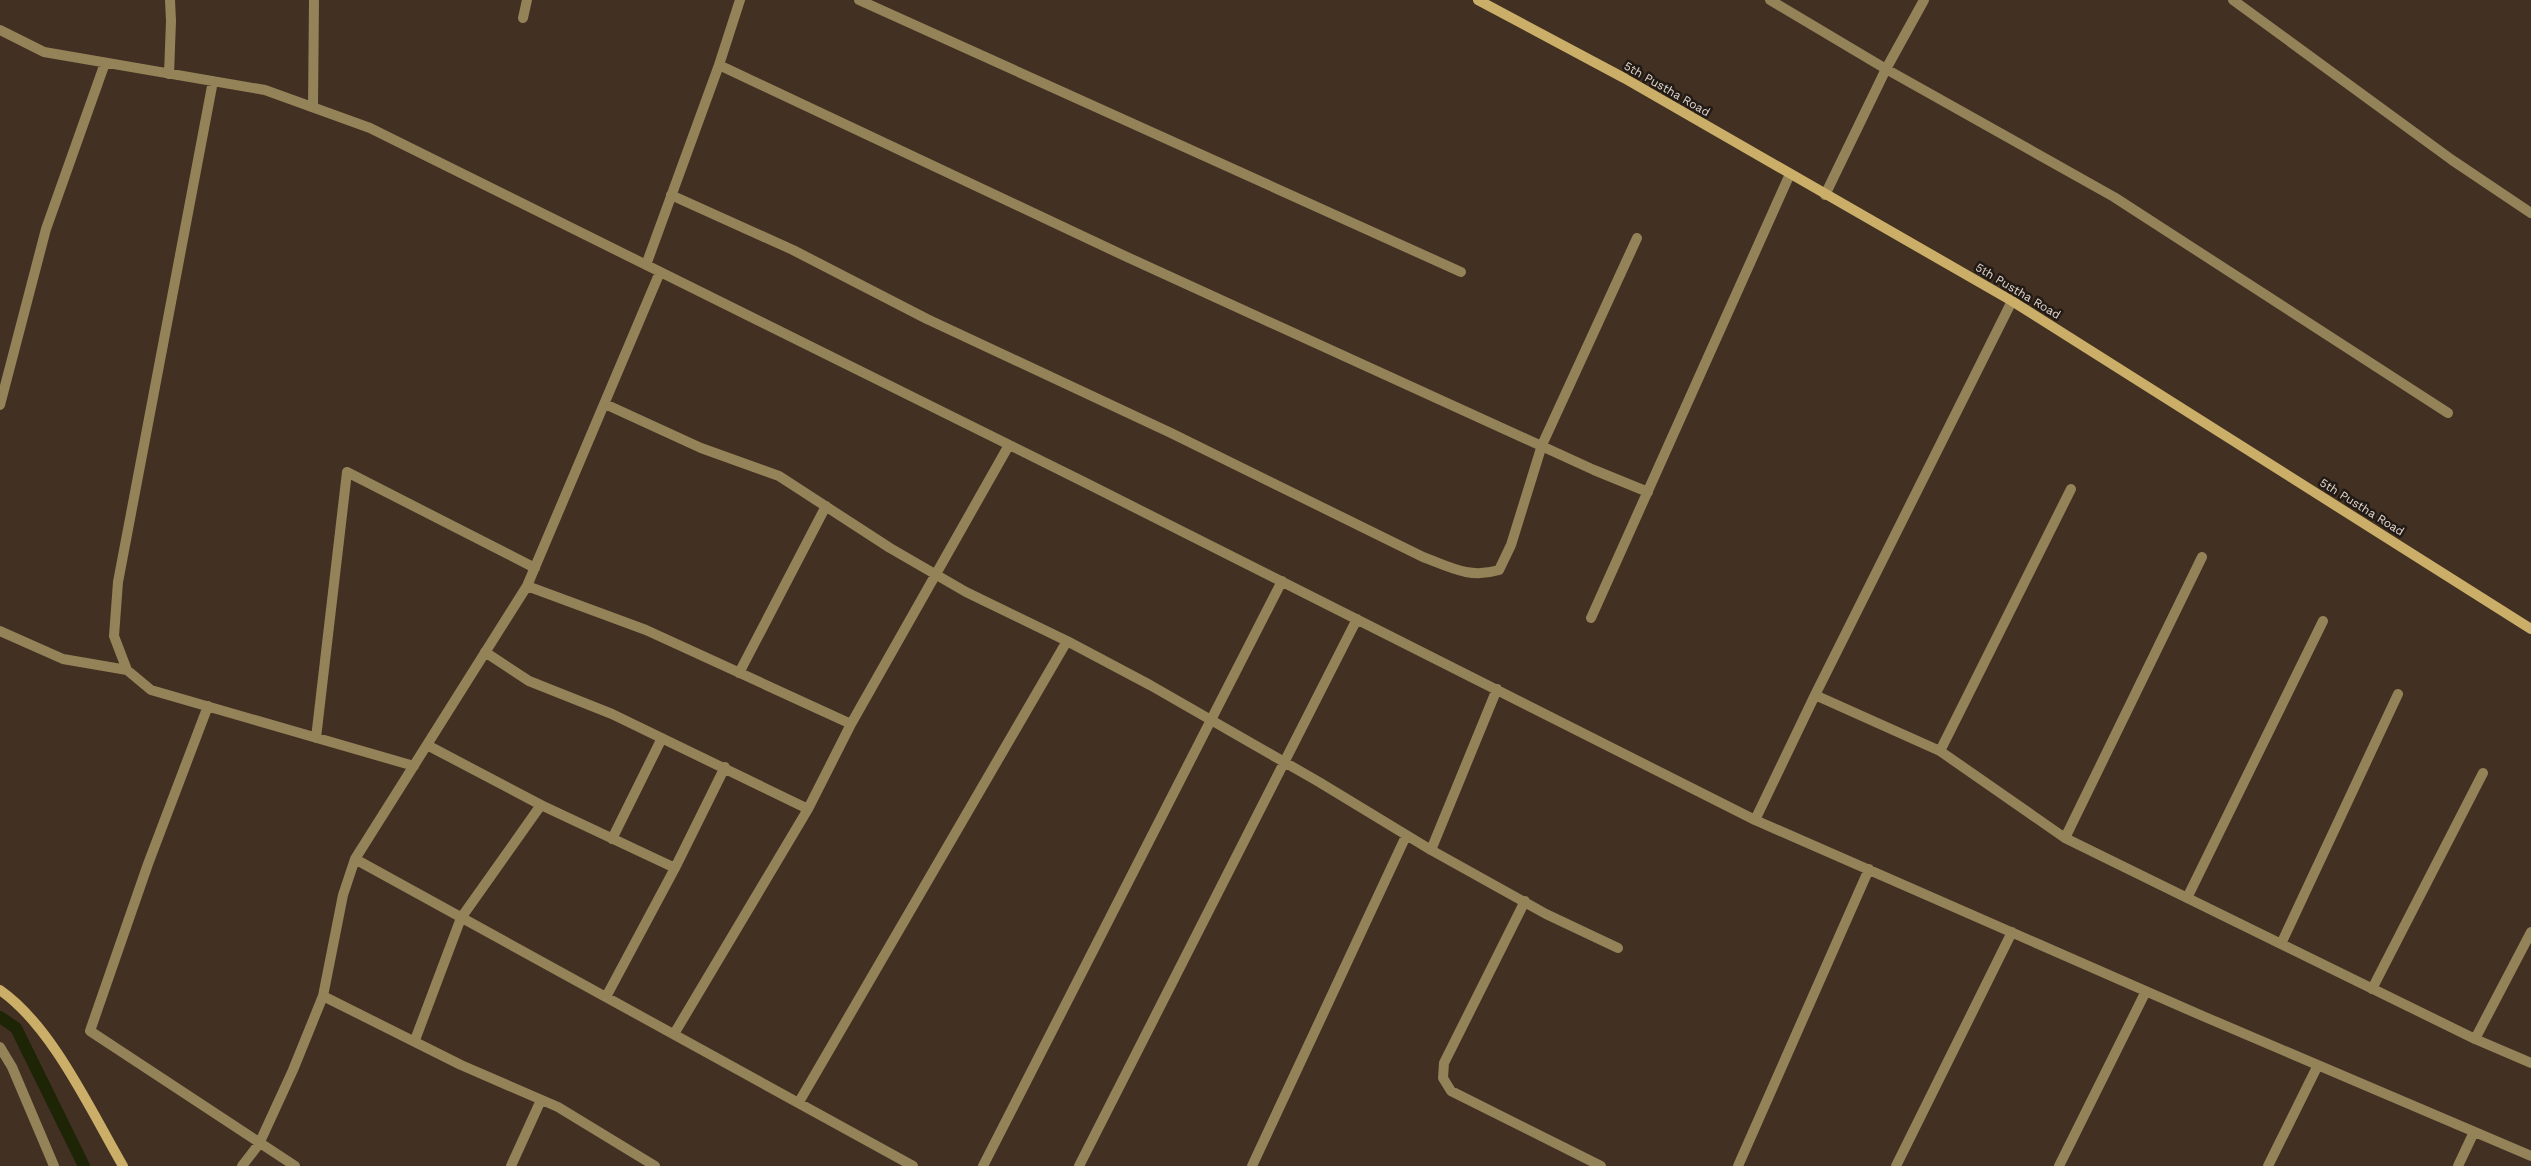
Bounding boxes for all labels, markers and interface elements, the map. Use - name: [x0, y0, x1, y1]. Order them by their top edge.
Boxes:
- street label: 5th Pustha Road: [1622, 59, 1712, 119]
- street label: 5th Pustha Road: [1973, 260, 2063, 322]
- street label: 5th Pustha Road: [2317, 475, 2407, 539]

